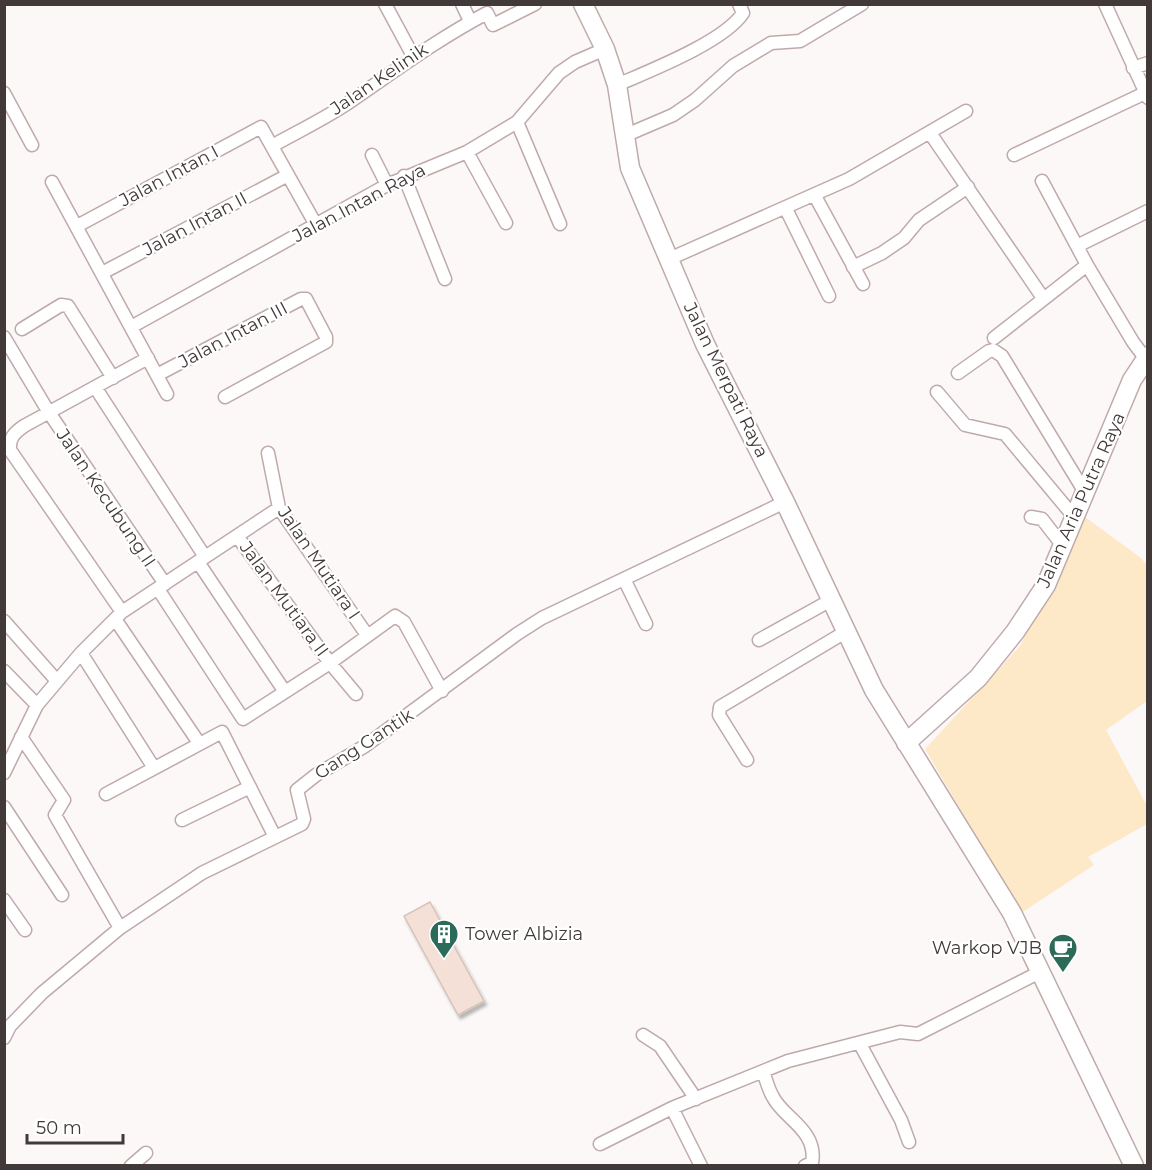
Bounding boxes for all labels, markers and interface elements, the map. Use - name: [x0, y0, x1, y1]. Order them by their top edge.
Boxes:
- street label: Jalan Kelinik: [325, 38, 432, 120]
- street label: Jalan Intan I: [115, 141, 222, 212]
- street label: Jalan Intan Raya: [288, 159, 429, 248]
- street label: Jalan Intan II: [138, 187, 251, 261]
- street label: Jalan Intan III: [174, 297, 291, 373]
- street label: Jalan Merpati Raya: [678, 298, 773, 461]
- street label: Jalan Aria Putra Raya: [1032, 409, 1130, 592]
- street label: Jalan Kecubung II: [51, 424, 160, 571]
- street label: Jalan Mutiara I: [273, 502, 365, 624]
- street label: Jalan Mutiara II: [234, 536, 333, 661]
- street label: Gang Gantik: [310, 704, 418, 784]
- building icon: Tower Albizia: [428, 918, 460, 960]
- place label: Tower Albizia: [465, 923, 583, 945]
- cafe icon: Warkop VJB: [1047, 932, 1079, 974]
- place label: Warkop VJB: [932, 937, 1042, 959]
- scale bar: [27, 1107, 123, 1145]
- text: 50 m: [36, 1117, 82, 1139]

